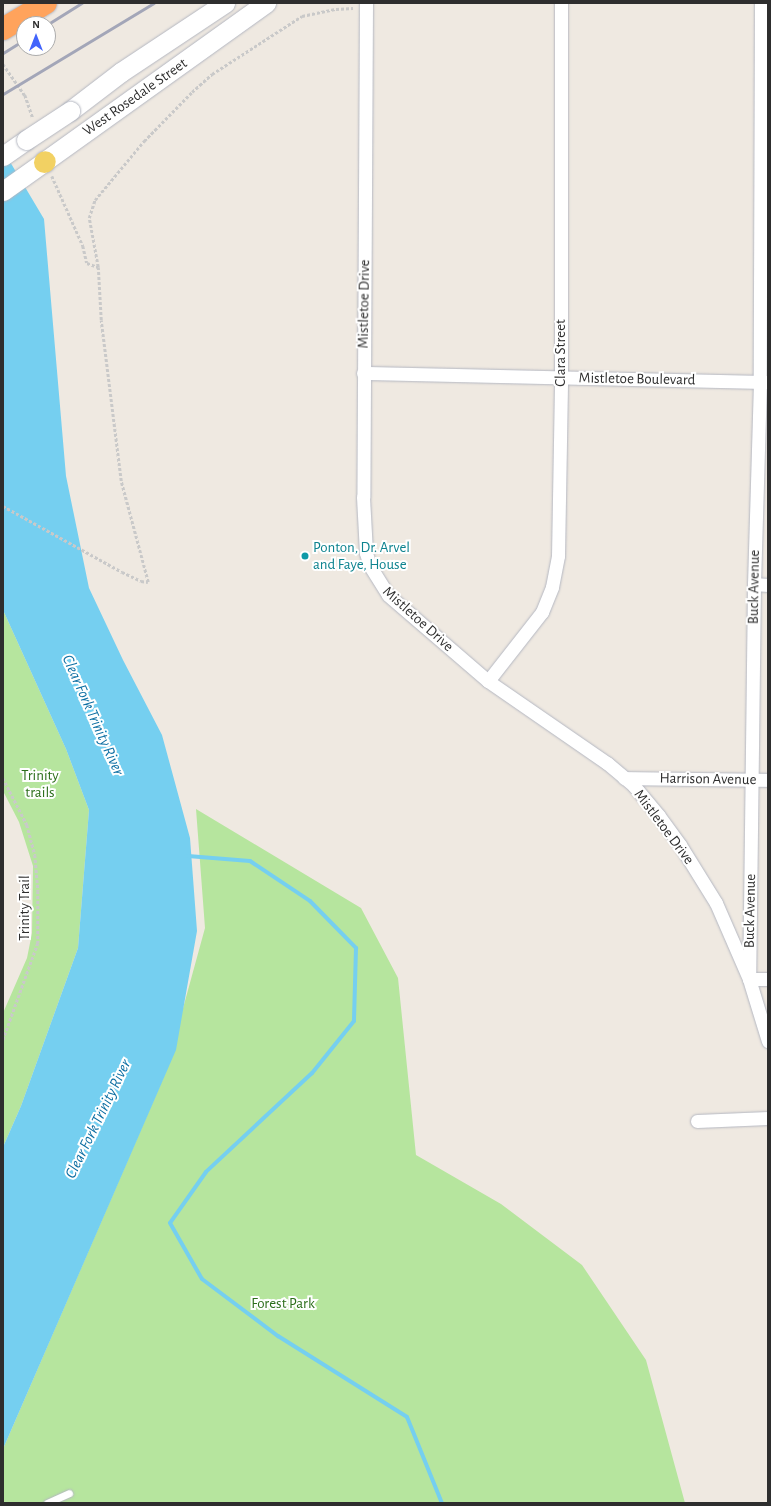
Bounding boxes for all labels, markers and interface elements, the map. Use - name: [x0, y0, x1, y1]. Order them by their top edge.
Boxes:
- north arrow: [16, 16, 56, 56]
- text: N: [32, 19, 40, 30]
- street label: West Rosedale Street: [79, 54, 191, 140]
- street label: Mistletoe Drive: [354, 259, 374, 349]
- street label: Clara Street: [552, 319, 570, 387]
- street label: Mistletoe Boulevard: [578, 369, 696, 389]
- place label: Ponton, Dr. Arvel and Faye, House: [313, 538, 410, 573]
- street label: Buck Avenue: [744, 550, 764, 624]
- marker: Ponton, Dr. Arvel and Faye, House: [300, 551, 310, 561]
- street label: Mistletoe Drive: [379, 583, 457, 655]
- water label: Clear Fork Trinity River: [58, 652, 128, 778]
- park label: Trinity trails: [21, 766, 59, 801]
- street label: Harrison Avenue: [659, 769, 757, 789]
- street label: Mistletoe Drive: [630, 786, 698, 868]
- street label: Buck Avenue: [740, 874, 760, 948]
- street label: Trinity Trail: [16, 875, 34, 941]
- water label: Clear Fork Trinity River: [61, 1056, 135, 1182]
- park label: Forest Park: [251, 1295, 315, 1313]

